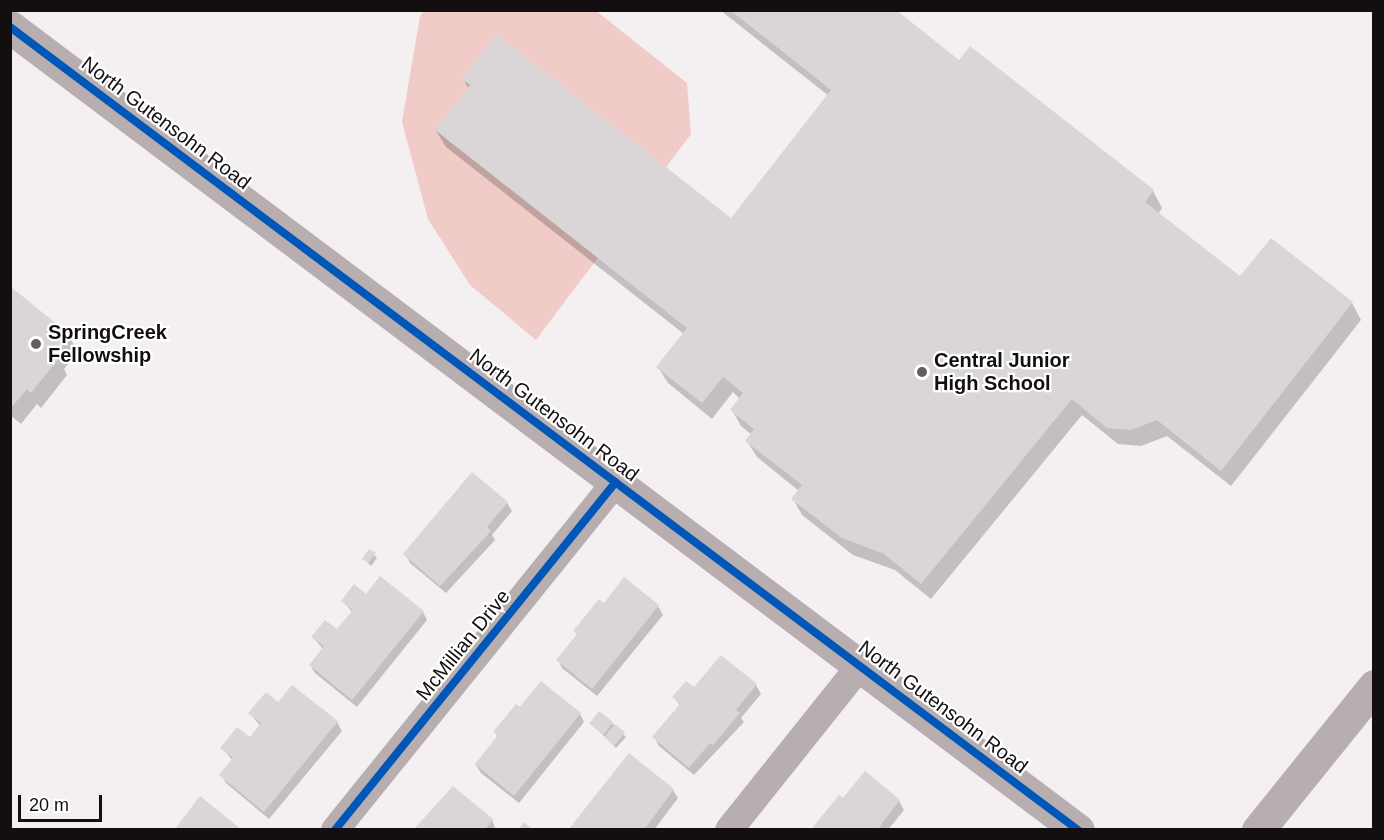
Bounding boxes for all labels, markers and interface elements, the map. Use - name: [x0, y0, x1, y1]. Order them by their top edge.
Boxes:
- street label: North Gutensohn Road: [77, 52, 255, 194]
- place label: SpringCreek Fellowship: [48, 320, 167, 367]
- marker: SpringCreek Fellowship: [29, 337, 43, 351]
- street label: North Gutensohn Road: [465, 344, 643, 486]
- place label: Central Junior High School: [934, 348, 1070, 395]
- marker: Central Junior High School: [915, 365, 929, 379]
- street label: McMillian Drive: [411, 585, 515, 705]
- street label: North Gutensohn Road: [854, 636, 1032, 778]
- scale bar: [21, 783, 105, 821]
- text: 20 m: [29, 795, 69, 815]

